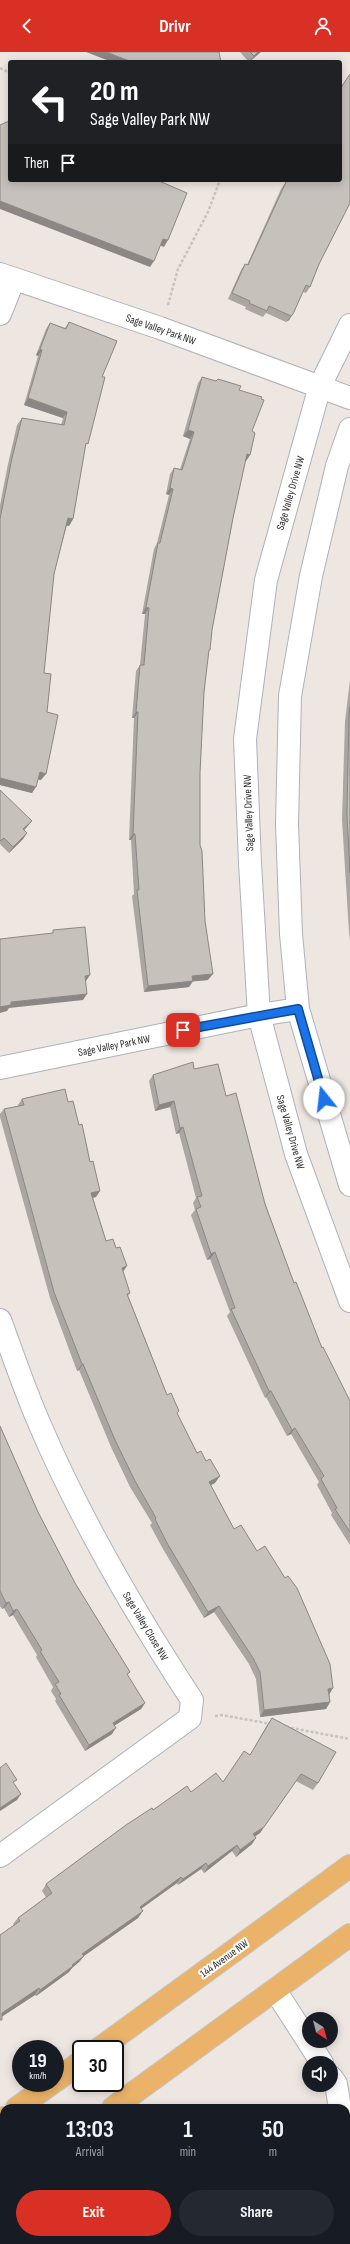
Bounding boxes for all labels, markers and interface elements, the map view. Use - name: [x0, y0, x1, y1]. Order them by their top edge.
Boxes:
- icon: back: [16, 15, 38, 37]
- icon: person: [312, 15, 334, 37]
- text: Drivr: [159, 16, 191, 37]
- text: 20 m: [90, 75, 139, 108]
- icon: left: [24, 76, 76, 128]
- text: Sage Valley Park NW: [90, 109, 210, 130]
- icon: arrive: [57, 152, 79, 174]
- text: Then: [24, 154, 49, 173]
- street label: Sage Valley Park NW: [124, 311, 198, 348]
- street label: Sage Valley Drive NW: [274, 455, 307, 532]
- street label: Sage Valley Drive NW: [241, 775, 256, 851]
- pin: [166, 1013, 200, 1047]
- icon: arrive: [172, 1019, 194, 1041]
- street label: Sage Valley Park NW: [77, 1032, 151, 1059]
- position arrow: [303, 1078, 345, 1120]
- street label: Sage Valley Drive NW: [274, 1094, 307, 1171]
- street label: Sage Valley Close NW: [120, 1590, 171, 1663]
- street label: 144 Avenue NW: [198, 1937, 251, 1980]
- north arrow: [302, 2012, 338, 2048]
- map controls: [302, 2012, 338, 2092]
- speed limit sign: 30: [72, 2040, 124, 2092]
- text: 19: [29, 2049, 47, 2073]
- button: sound: [302, 2056, 338, 2092]
- text: km/h: [29, 2070, 47, 2082]
- text: 13:03: [66, 2115, 114, 2144]
- text: 1: [183, 2115, 193, 2144]
- text: 50: [262, 2115, 284, 2144]
- text: Arrival: [76, 2144, 104, 2160]
- text: min: [180, 2144, 196, 2160]
- text: m: [269, 2144, 277, 2160]
- button: Exit: [16, 2190, 171, 2236]
- button: Share: [179, 2190, 334, 2236]

